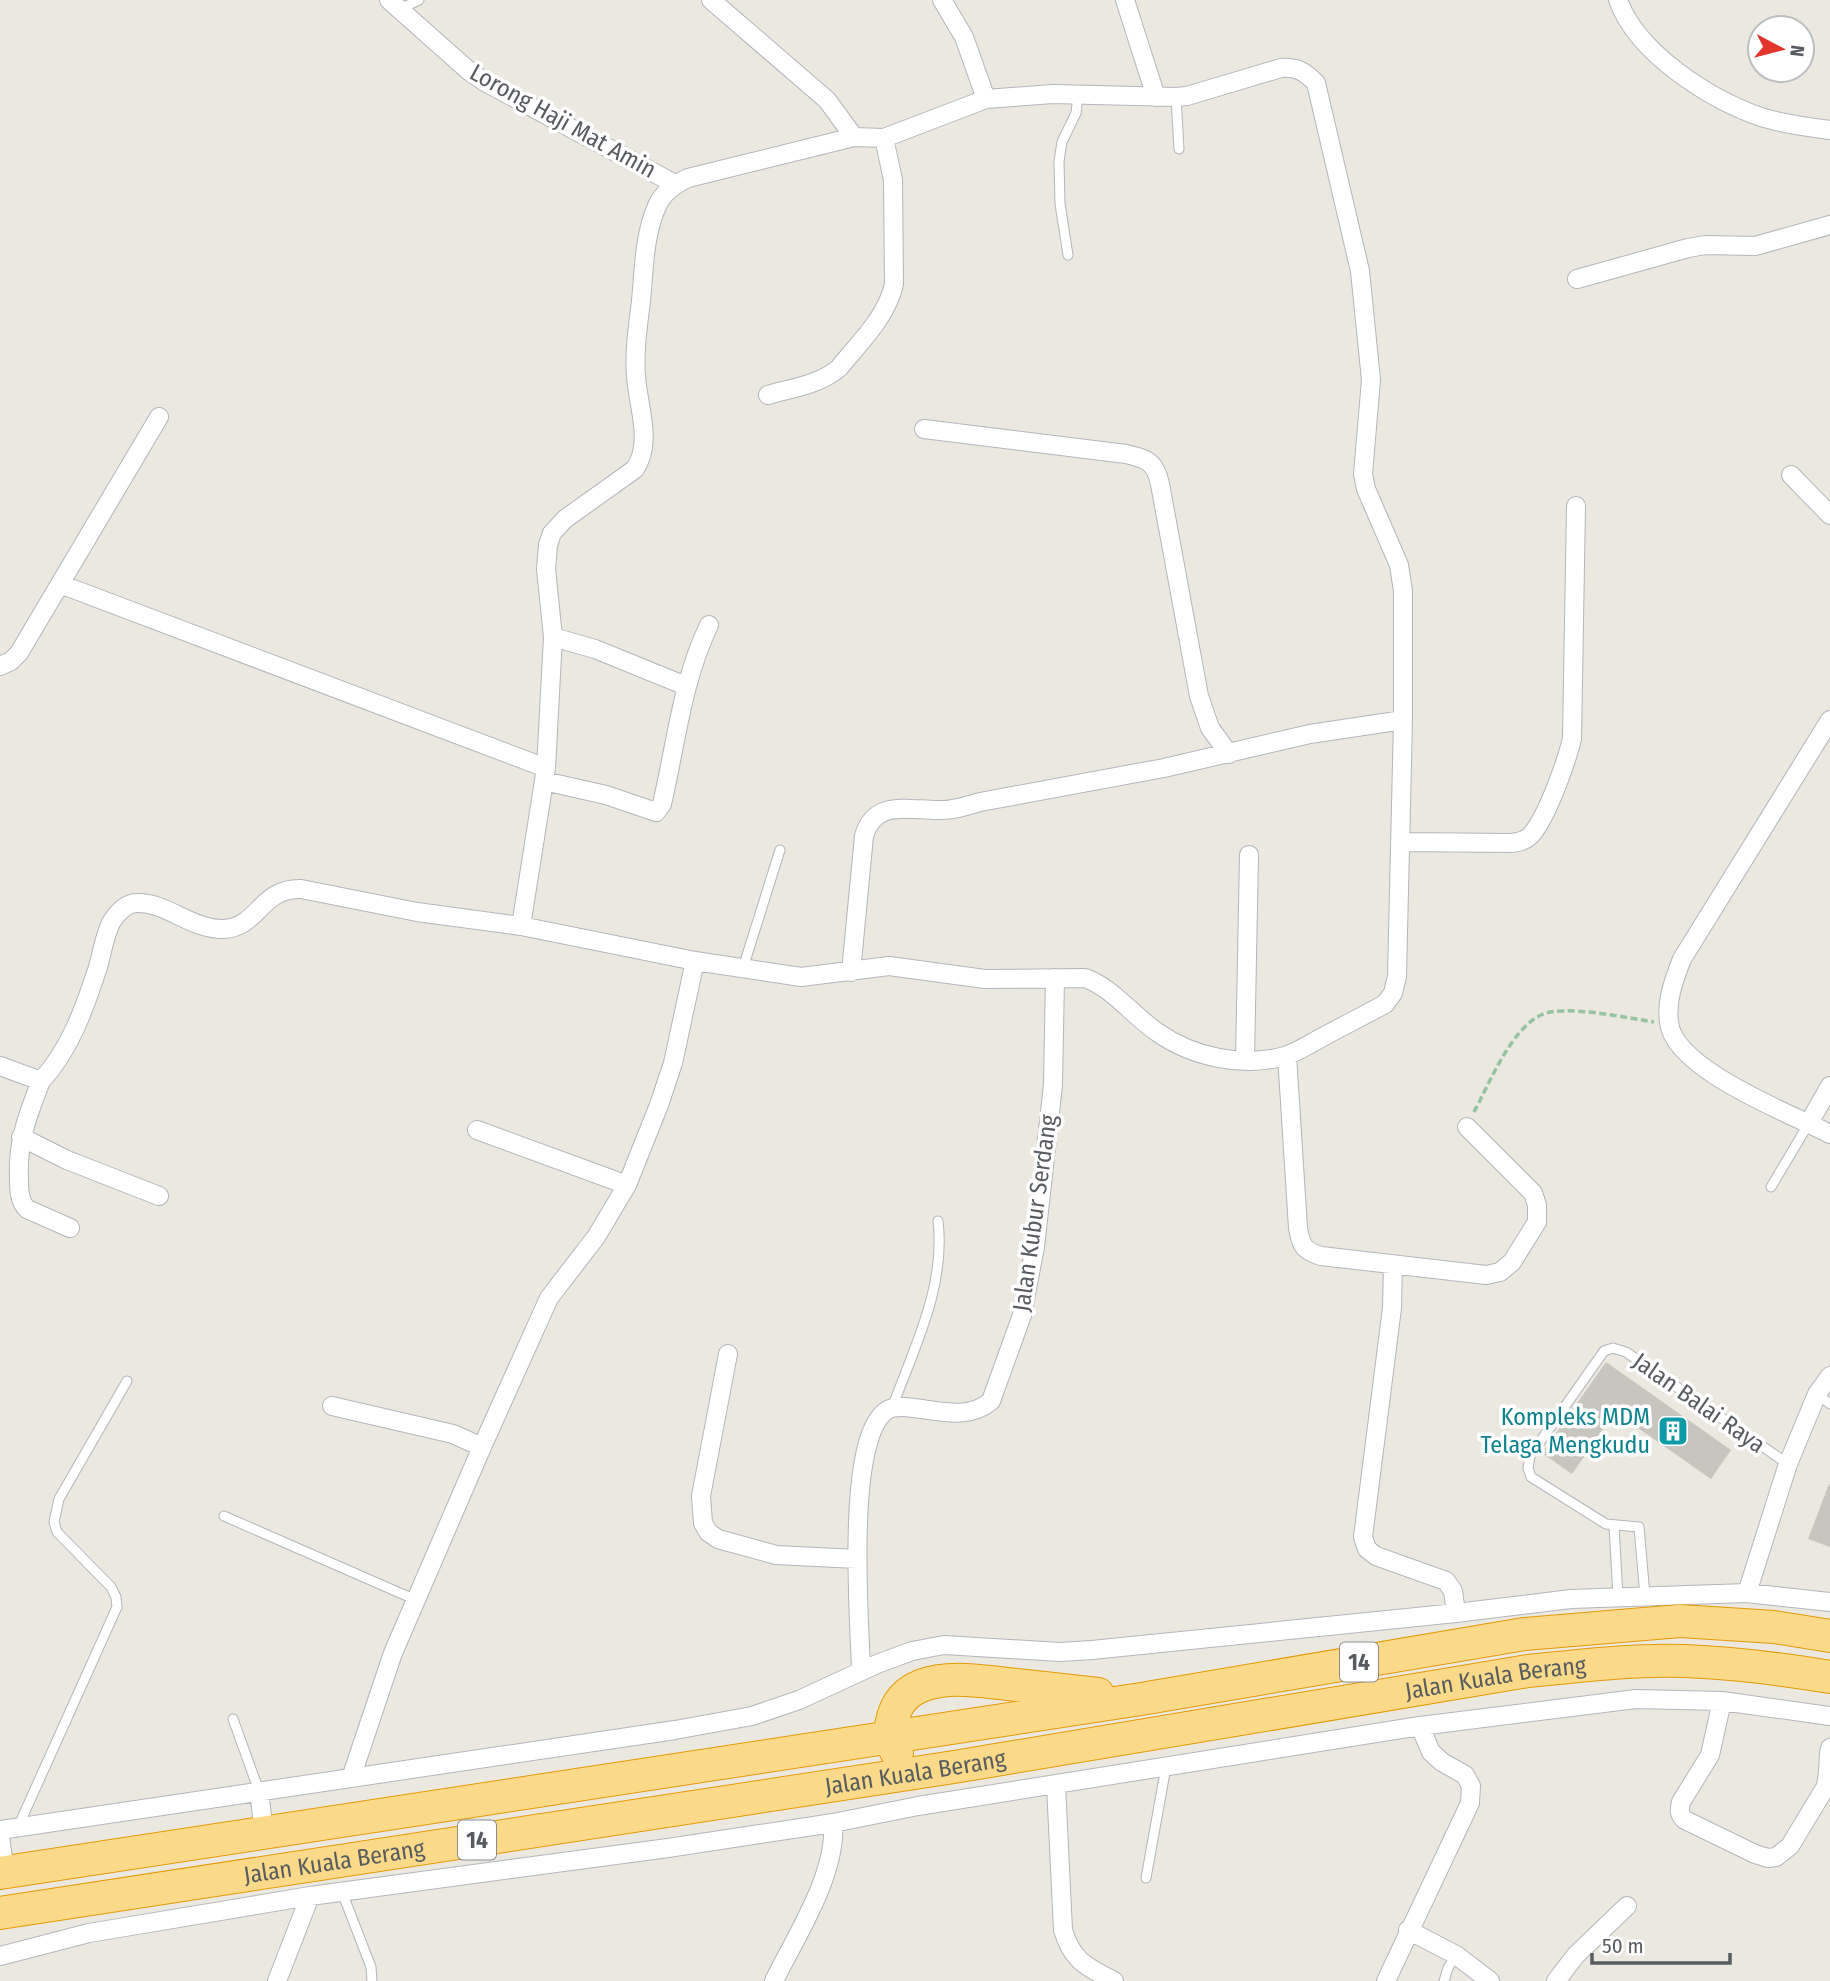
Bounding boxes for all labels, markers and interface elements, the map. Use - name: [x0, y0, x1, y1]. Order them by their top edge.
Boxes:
- north arrow: [1746, 14, 1816, 84]
- text: N: [1785, 44, 1809, 58]
- street label: Lorong Haji Mat Amin: [465, 58, 661, 184]
- street label: Jalan Kubur Serdang: [1007, 1112, 1063, 1313]
- street label: Jalan Balai Raya: [1627, 1347, 1771, 1459]
- place label: Kompleks MDM Telaga Mengkudu: [1481, 1403, 1650, 1459]
- building icon: Kompleks MDM Telaga Mengkudu: [1656, 1414, 1690, 1448]
- road number: 14: [1340, 1642, 1378, 1681]
- street label: Jalan Kuala Berang: [1403, 1651, 1588, 1705]
- street label: Jalan Kuala Berang: [823, 1744, 1009, 1801]
- road number: 14: [458, 1820, 496, 1859]
- street label: Jalan Kuala Berang: [242, 1834, 427, 1890]
- scale bar: [1592, 1922, 1730, 1966]
- text: 50 m: [1602, 1933, 1644, 1959]

